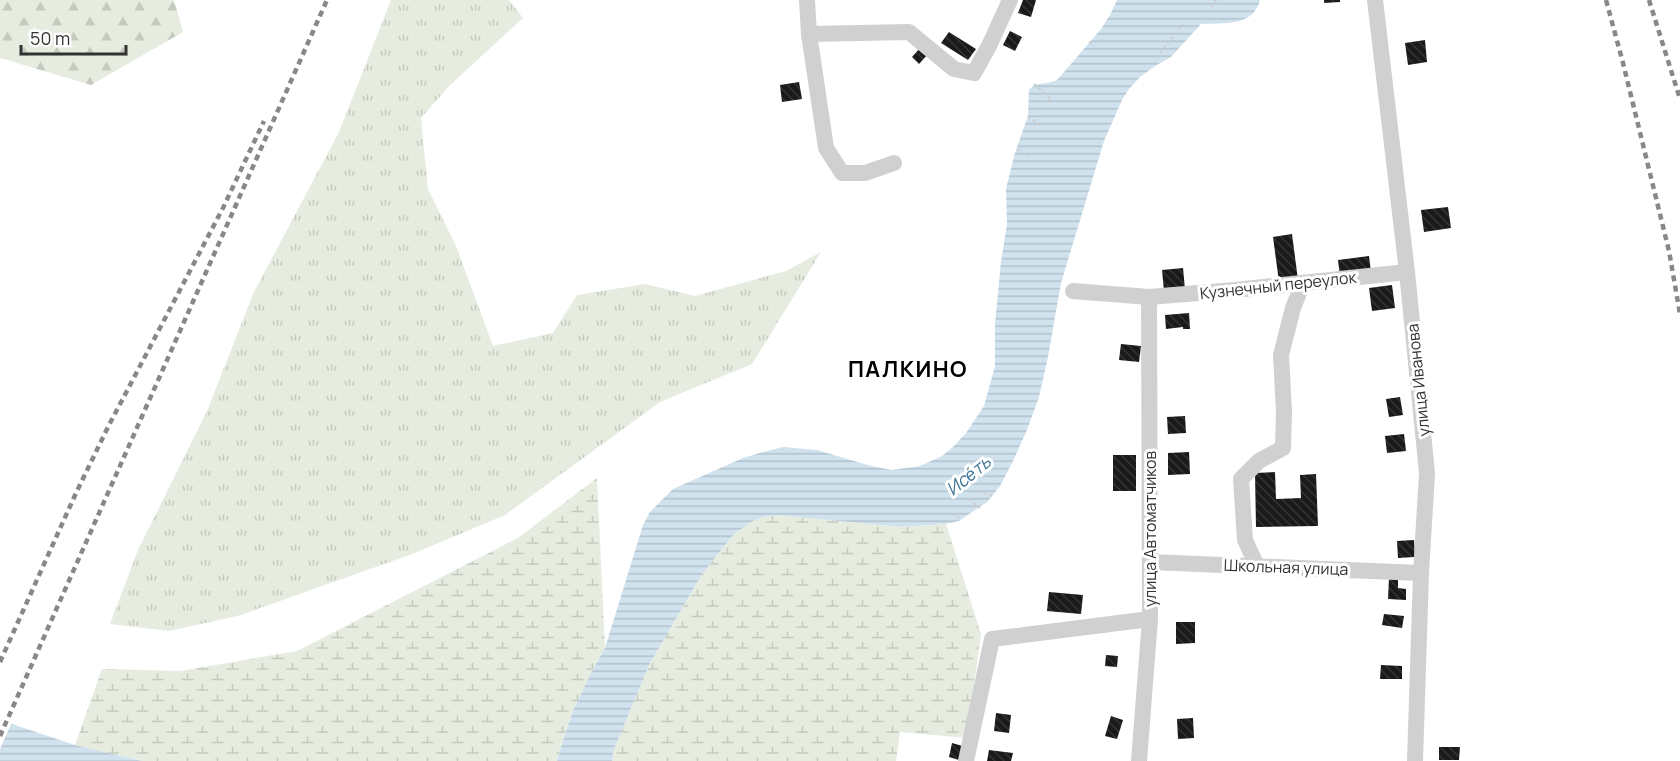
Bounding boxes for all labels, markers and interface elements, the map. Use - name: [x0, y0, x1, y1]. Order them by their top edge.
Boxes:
- scale bar: [21, 18, 126, 56]
- text: 50 m: [30, 26, 70, 50]
- street label: Кузнечный переулок: [1199, 266, 1358, 304]
- street label: улица Иванова: [1401, 323, 1435, 437]
- district label: ПАЛКИНО: [848, 354, 968, 384]
- water label: Исе́ть: [941, 449, 996, 500]
- street label: улица Автоматчиков: [1139, 450, 1161, 607]
- street label: Школьная улица: [1223, 554, 1349, 580]

